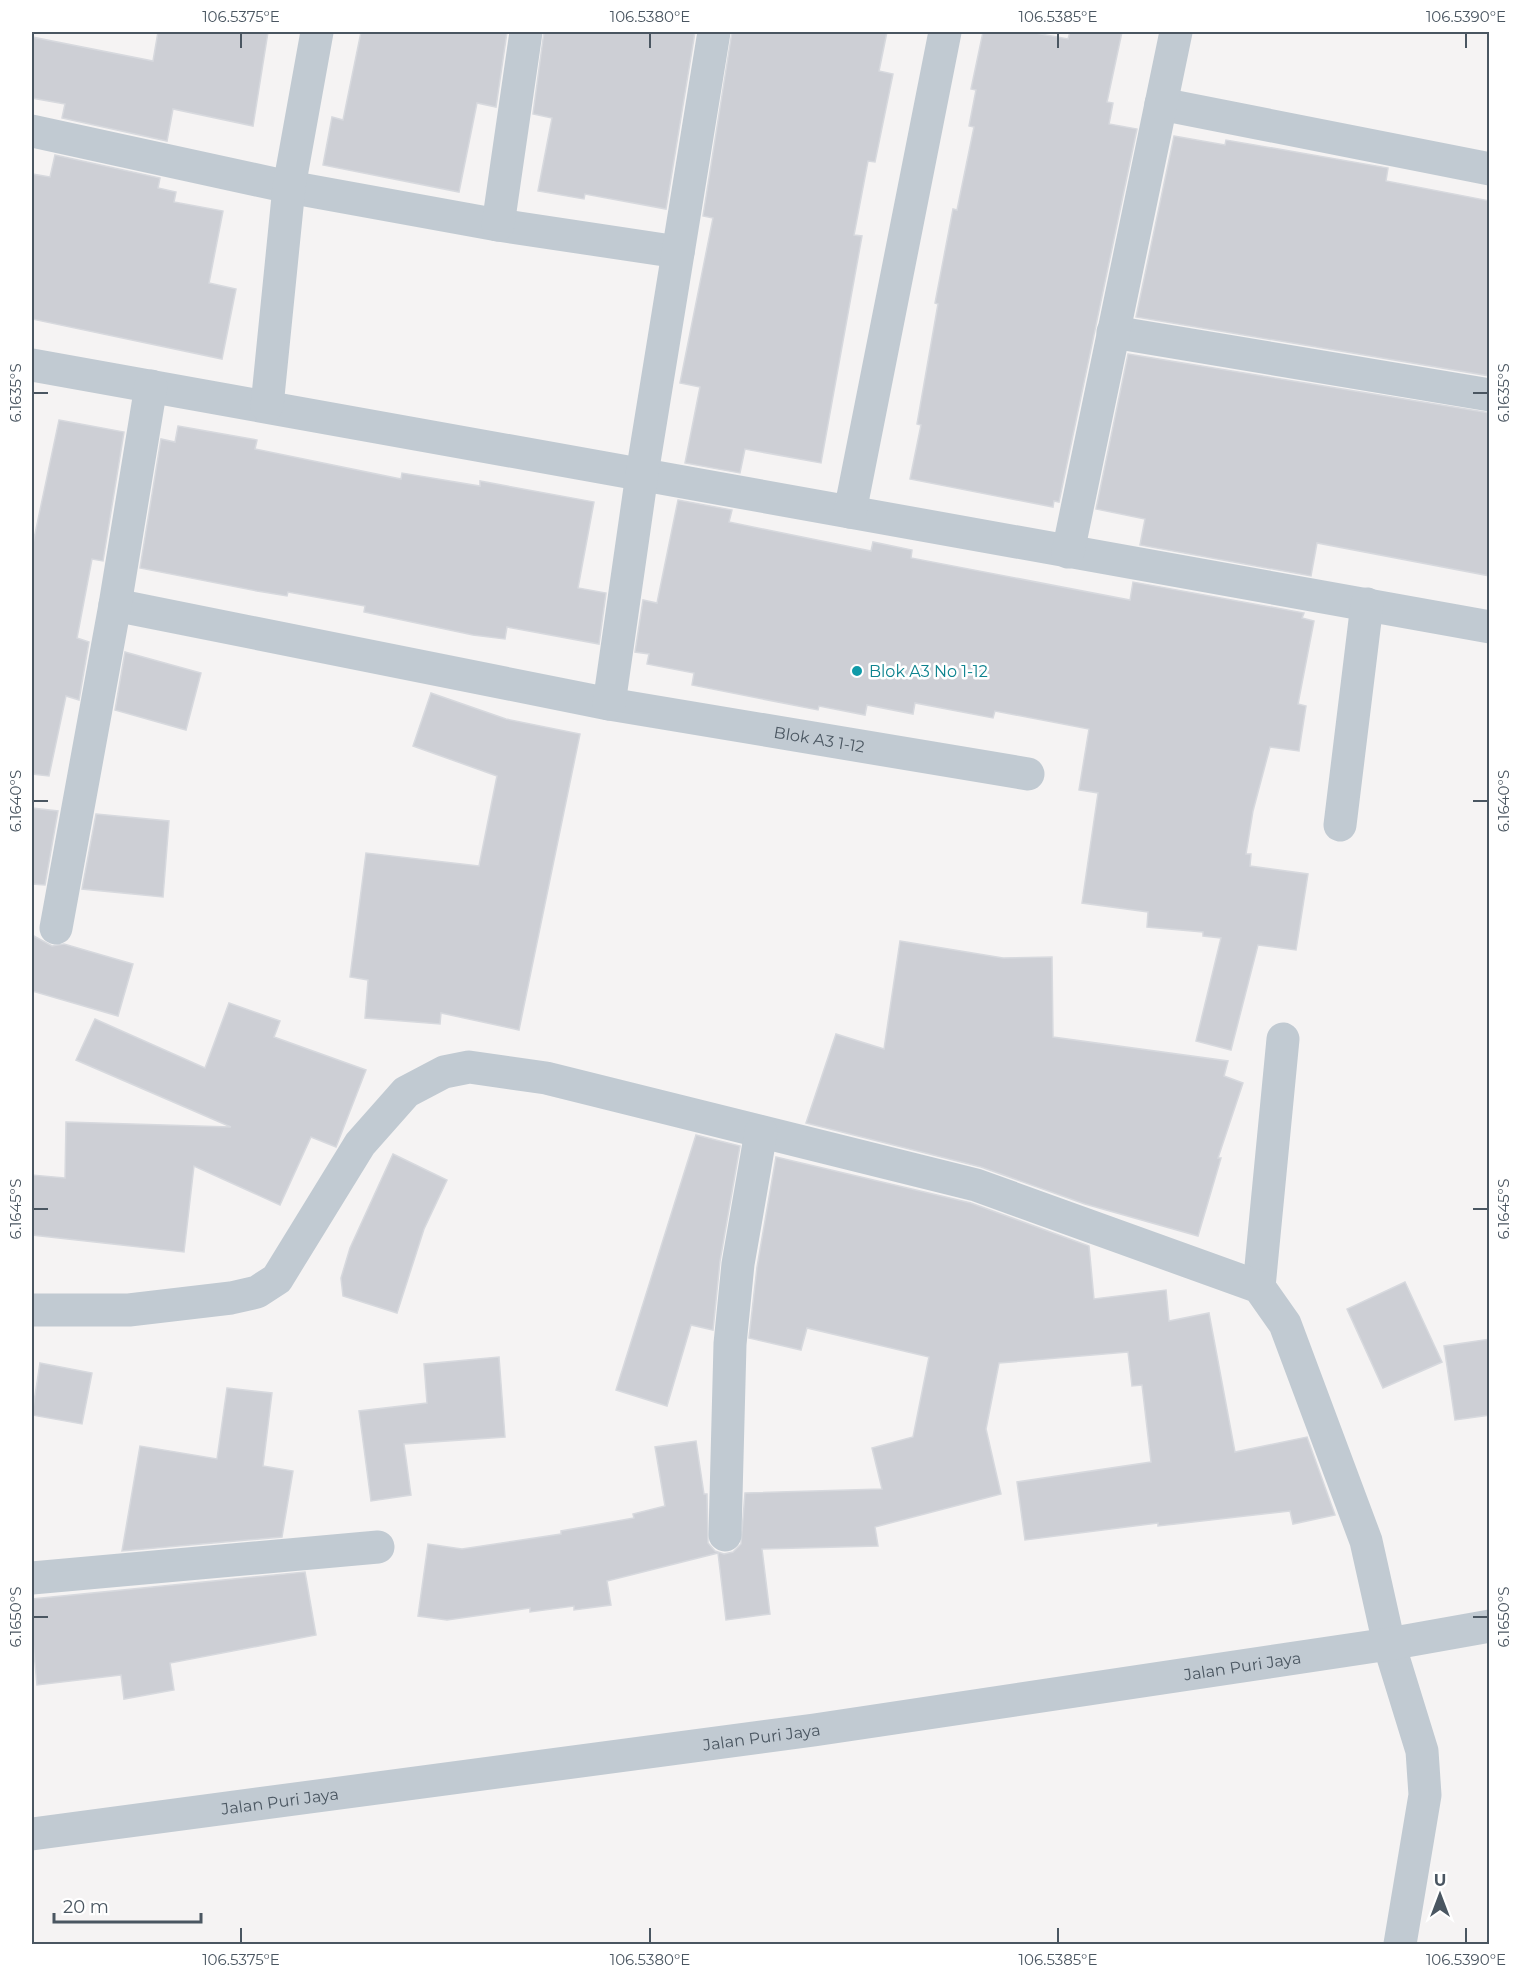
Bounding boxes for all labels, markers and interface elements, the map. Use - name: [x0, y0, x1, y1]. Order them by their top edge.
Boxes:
- text: 106.5375°E: [202, 7, 280, 26]
- text: 106.5380°E: [610, 7, 690, 26]
- text: 106.5385°E: [1019, 7, 1097, 26]
- text: 106.5390°E: [1426, 7, 1506, 26]
- text: 6.1635°S: [6, 363, 25, 423]
- text: 6.1635°S: [1494, 363, 1513, 423]
- place label: Blok A3 No 1-12: [869, 662, 988, 681]
- marker: Blok A3 No 1-12: [850, 664, 864, 678]
- street label: Blok A3 1-12: [773, 722, 866, 756]
- text: 6.1640°S: [6, 770, 25, 832]
- text: 6.1640°S: [1494, 770, 1513, 832]
- text: 6.1645°S: [6, 1179, 25, 1239]
- text: 6.1645°S: [1494, 1179, 1513, 1239]
- text: 6.1650°S: [6, 1586, 25, 1648]
- text: 6.1650°S: [1494, 1586, 1513, 1648]
- street label: Jalan Puri Jaya: [1181, 1648, 1302, 1684]
- street label: Jalan Puri Jaya: [701, 1720, 822, 1754]
- street label: Jalan Puri Jaya: [219, 1784, 340, 1818]
- north arrow: [1410, 1865, 1470, 1925]
- text: U: [1434, 1871, 1446, 1890]
- scale bar: [54, 1886, 201, 1924]
- text: 20 m: [63, 1896, 109, 1918]
- text: 106.5375°E: [202, 1950, 280, 1969]
- text: 106.5380°E: [610, 1950, 690, 1969]
- text: 106.5385°E: [1019, 1950, 1097, 1969]
- text: 106.5390°E: [1426, 1950, 1506, 1969]

